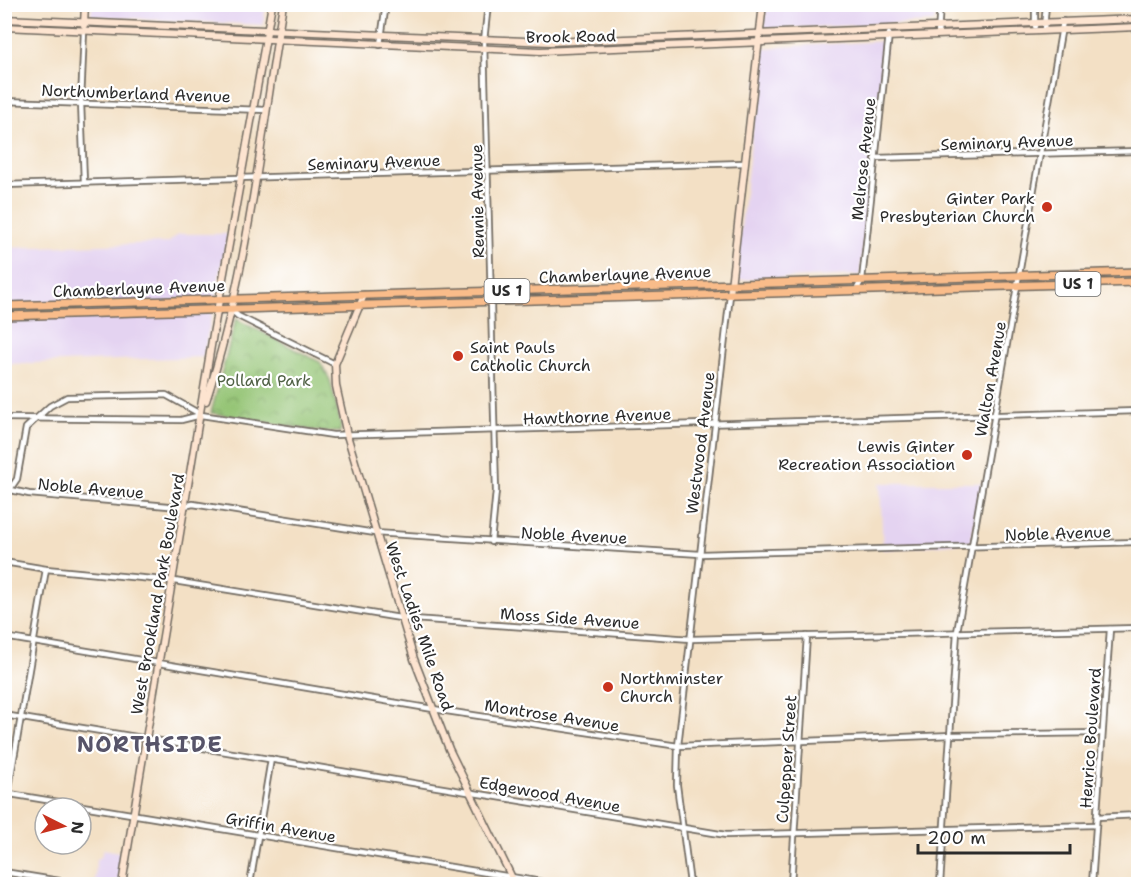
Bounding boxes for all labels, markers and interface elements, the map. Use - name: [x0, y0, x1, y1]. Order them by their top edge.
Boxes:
- street label: Brook Road: [526, 25, 616, 48]
- street label: Northumberland Avenue: [41, 80, 231, 107]
- street label: Melrose Avenue: [847, 96, 880, 222]
- street label: Seminary Avenue: [940, 130, 1074, 155]
- street label: Rennie Avenue: [466, 144, 489, 258]
- street label: Seminary Avenue: [307, 150, 441, 175]
- place label: Ginter Park Presbyterian Church: [880, 188, 1035, 227]
- marker: Ginter Park Presbyterian Church: [1040, 200, 1054, 214]
- street label: Chamberlayne Avenue: [538, 261, 712, 288]
- road number: US 1: [1056, 272, 1100, 296]
- street label: Chamberlayne Avenue: [52, 275, 226, 302]
- road number: US 1: [484, 279, 530, 303]
- street label: Walton Avenue: [970, 320, 1011, 439]
- place label: Saint Pauls Catholic Church: [470, 337, 591, 376]
- marker: Saint Pauls Catholic Church: [451, 349, 465, 363]
- park label: Pollard Park: [217, 370, 311, 391]
- street label: Westwood Avenue: [681, 371, 720, 515]
- street label: Hawthorne Avenue: [522, 403, 672, 430]
- place label: Lewis Ginter Recreation Association: [778, 436, 955, 475]
- marker: Lewis Ginter Recreation Association: [960, 448, 974, 462]
- street label: West Brookland Park Boulevard: [126, 472, 189, 716]
- street label: Noble Avenue: [37, 473, 145, 504]
- street label: Noble Avenue: [1004, 521, 1112, 546]
- street label: Noble Avenue: [520, 522, 628, 549]
- street label: West Ladies Mile Road: [381, 539, 458, 714]
- street label: Moss Side Avenue: [499, 603, 640, 634]
- street label: Henrico Boulevard: [1075, 667, 1106, 809]
- place label: Northminster Church: [620, 668, 723, 707]
- marker: Northminster Church: [601, 680, 615, 694]
- street label: Montrose Avenue: [483, 694, 621, 737]
- street label: Culpepper Street: [772, 694, 801, 824]
- district label: NORTHSIDE: [77, 730, 223, 759]
- street label: Edgewood Avenue: [478, 772, 622, 817]
- north arrow: [33, 796, 93, 856]
- street label: Griffin Avenue: [224, 807, 338, 848]
- scale bar: [918, 817, 1070, 855]
- text: N: [66, 820, 89, 835]
- text: 200 m: [927, 826, 986, 850]

